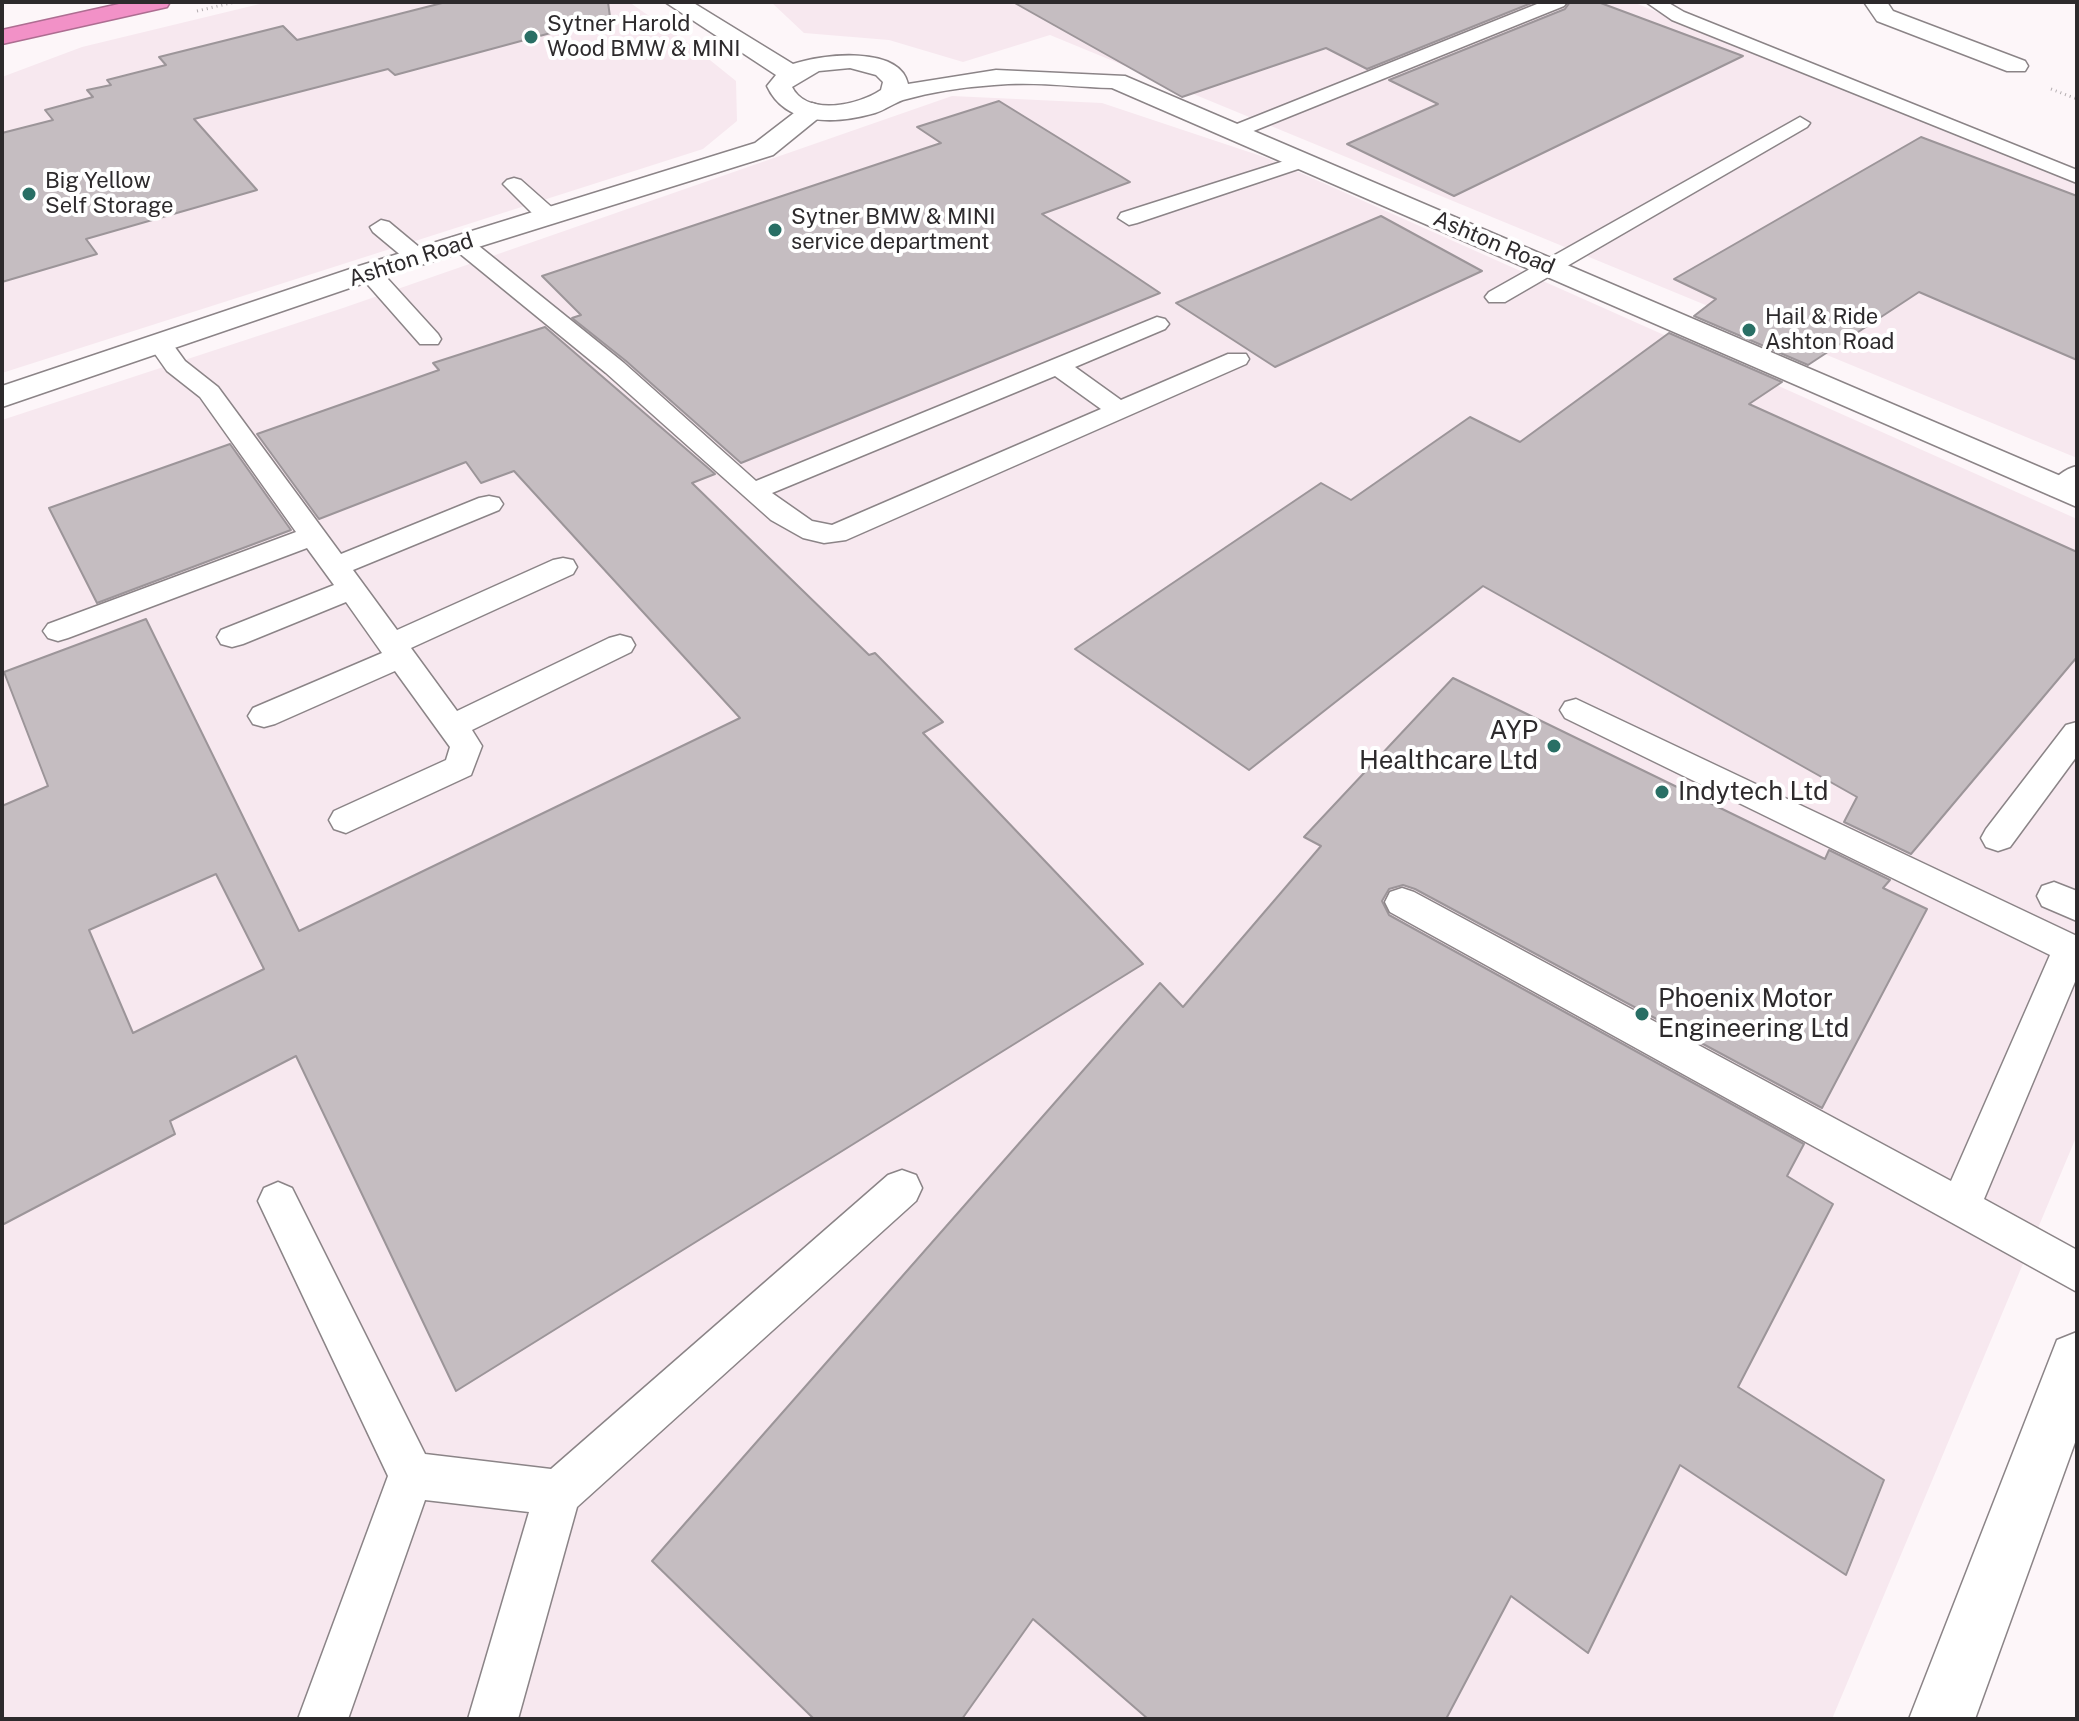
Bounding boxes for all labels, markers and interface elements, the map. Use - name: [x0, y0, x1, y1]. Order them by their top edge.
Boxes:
- place label: Sytner Harold Wood BMW & MINI: [547, 11, 740, 62]
- marker: Sytner Harold Wood BMW & MINI: [522, 28, 540, 46]
- place label: Big Yellow Self Storage: [45, 168, 174, 220]
- marker: Big Yellow Self Storage: [20, 185, 38, 203]
- place label: Sytner BMW & MINI service department: [791, 204, 996, 256]
- street label: Ashton Road: [1429, 206, 1559, 280]
- marker: Sytner BMW & MINI service department: [766, 221, 784, 239]
- street label: Ashton Road: [345, 227, 477, 293]
- place label: Hail & Ride Ashton Road: [1765, 304, 1894, 356]
- marker: Hail & Ride Ashton Road: [1740, 321, 1758, 339]
- place label: AYP Healthcare Ltd: [1359, 715, 1538, 776]
- marker: AYP Healthcare Ltd: [1545, 737, 1563, 755]
- place label: Indytech Ltd: [1678, 776, 1829, 808]
- marker: Indytech Ltd: [1653, 783, 1671, 801]
- place label: Phoenix Motor Engineering Ltd: [1658, 983, 1849, 1044]
- marker: Phoenix Motor Engineering Ltd: [1633, 1005, 1651, 1023]

